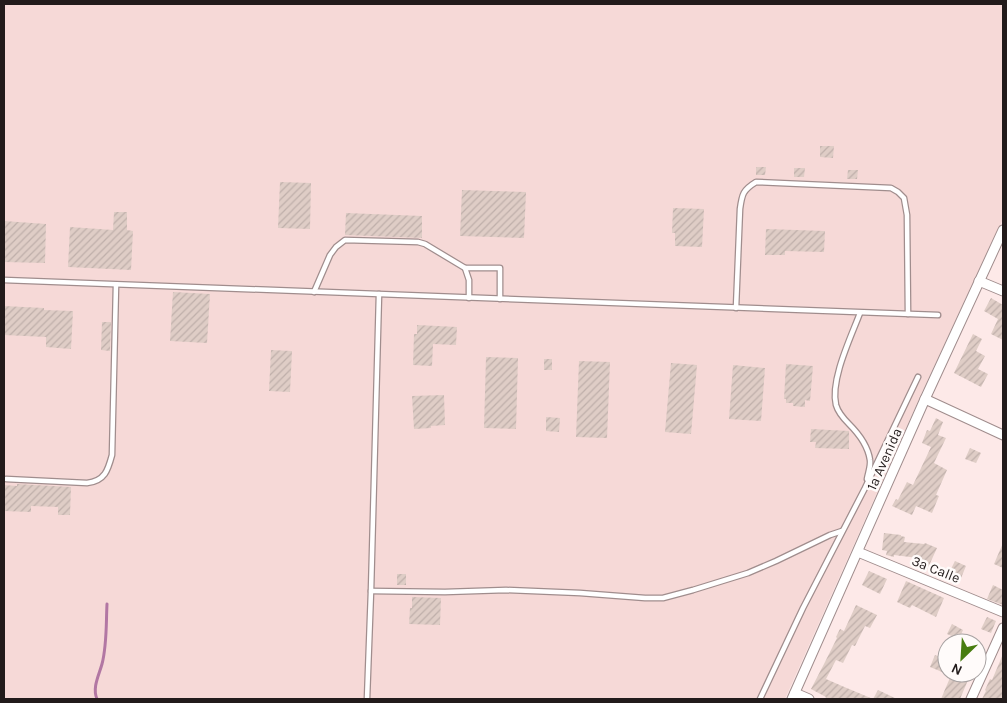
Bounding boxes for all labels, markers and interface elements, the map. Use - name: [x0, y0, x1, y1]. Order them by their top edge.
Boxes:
- street label: 1a Avenida: [863, 425, 906, 493]
- street label: 3a Calle: [909, 552, 962, 587]
- north arrow: [937, 633, 987, 683]
- text: N: [949, 660, 965, 679]

